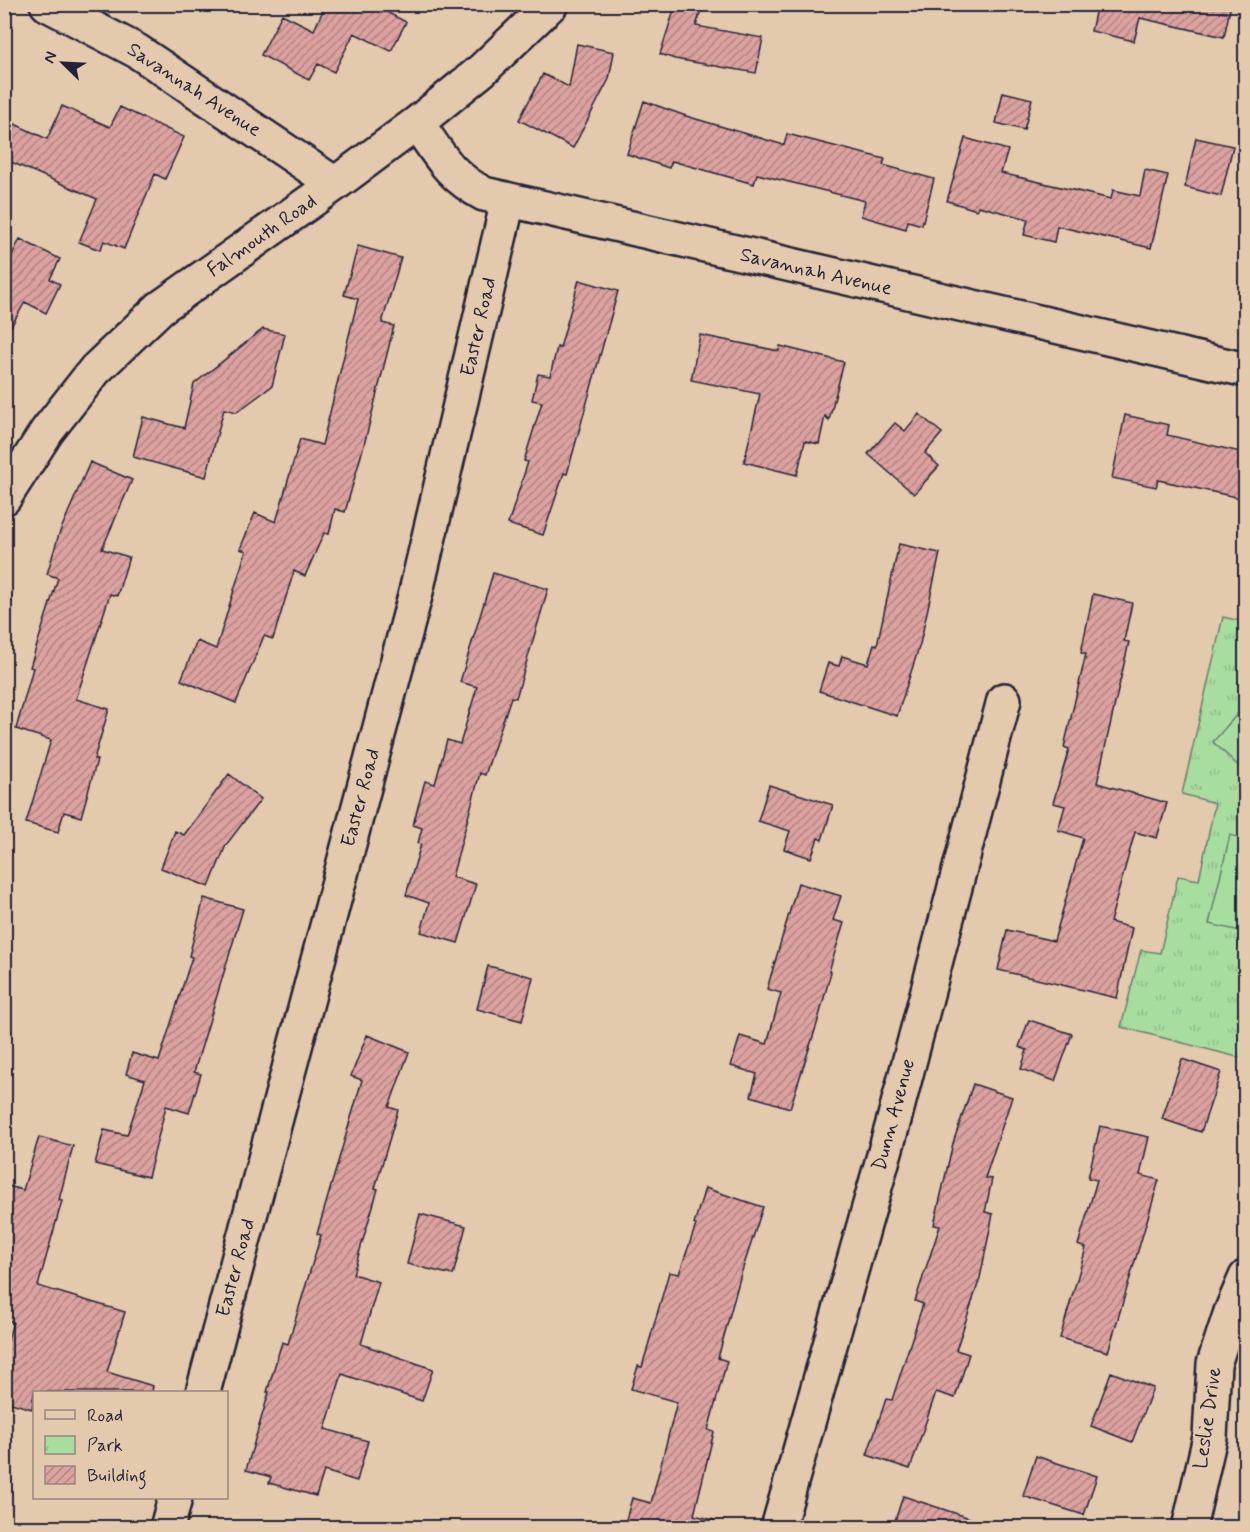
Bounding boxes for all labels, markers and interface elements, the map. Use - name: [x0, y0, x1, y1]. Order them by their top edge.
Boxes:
- north arrow: [33, 33, 93, 93]
- street label: Savannah Avenue: [122, 36, 267, 144]
- text: N: [39, 48, 62, 67]
- street label: Falmouth Road: [202, 188, 322, 284]
- street label: Savannah Avenue: [737, 241, 895, 303]
- street label: Easter Road: [455, 275, 503, 379]
- street label: Easter Road: [335, 746, 387, 850]
- street label: Dunn Avenue: [866, 1056, 922, 1174]
- street label: Easter Road: [210, 1216, 262, 1320]
- street label: Leslie Drive: [1187, 1365, 1229, 1471]
- legend: [33, 1391, 228, 1499]
- text: Road: [87, 1404, 123, 1428]
- text: Park: [87, 1434, 123, 1458]
- text: Building: [87, 1464, 147, 1490]

